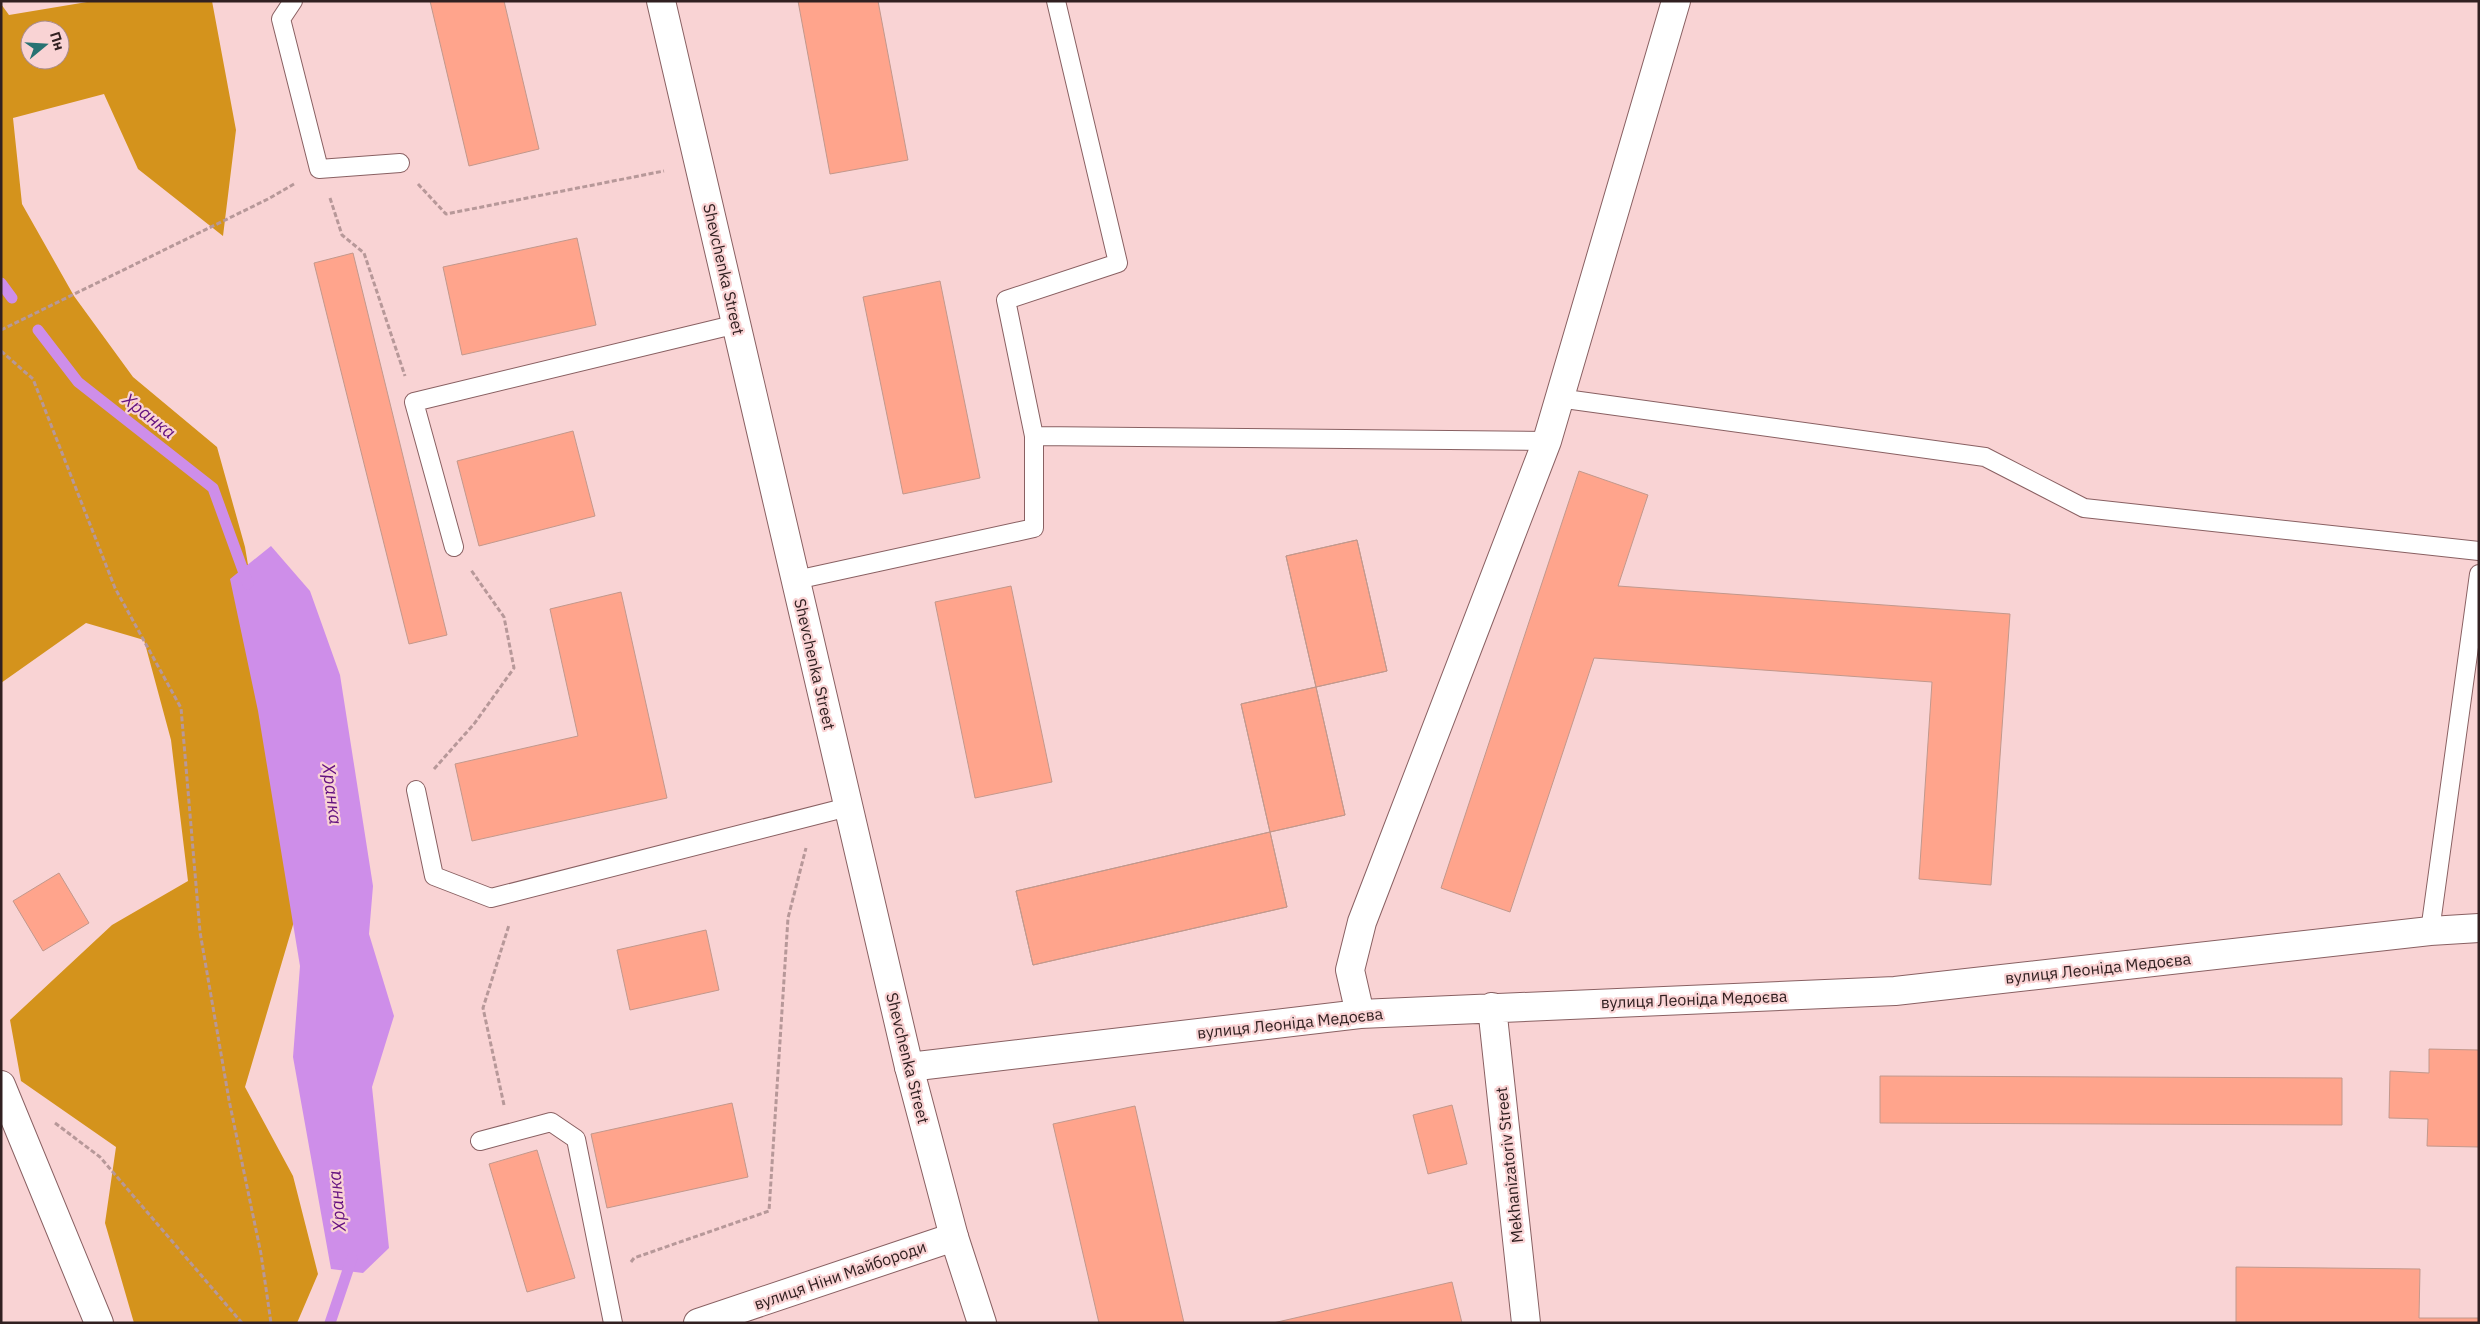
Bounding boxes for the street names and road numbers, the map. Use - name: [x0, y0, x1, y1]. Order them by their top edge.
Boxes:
- street label: Shevchenka Street: [699, 201, 749, 337]
- street label: Shevchenka Street: [790, 596, 840, 732]
- street label: вулиця Леоніда Медоєва: [2004, 948, 2192, 988]
- street label: вулиця Леоніда Медоєва: [1600, 986, 1788, 1012]
- street label: Shevchenka Street: [882, 990, 934, 1126]
- street label: вулиця Леоніда Медоєва: [1196, 1003, 1384, 1043]
- street label: Mekhanizatoriv Street: [1491, 1086, 1527, 1244]
- street label: вулиця Ніни Майбороди: [751, 1236, 929, 1314]

